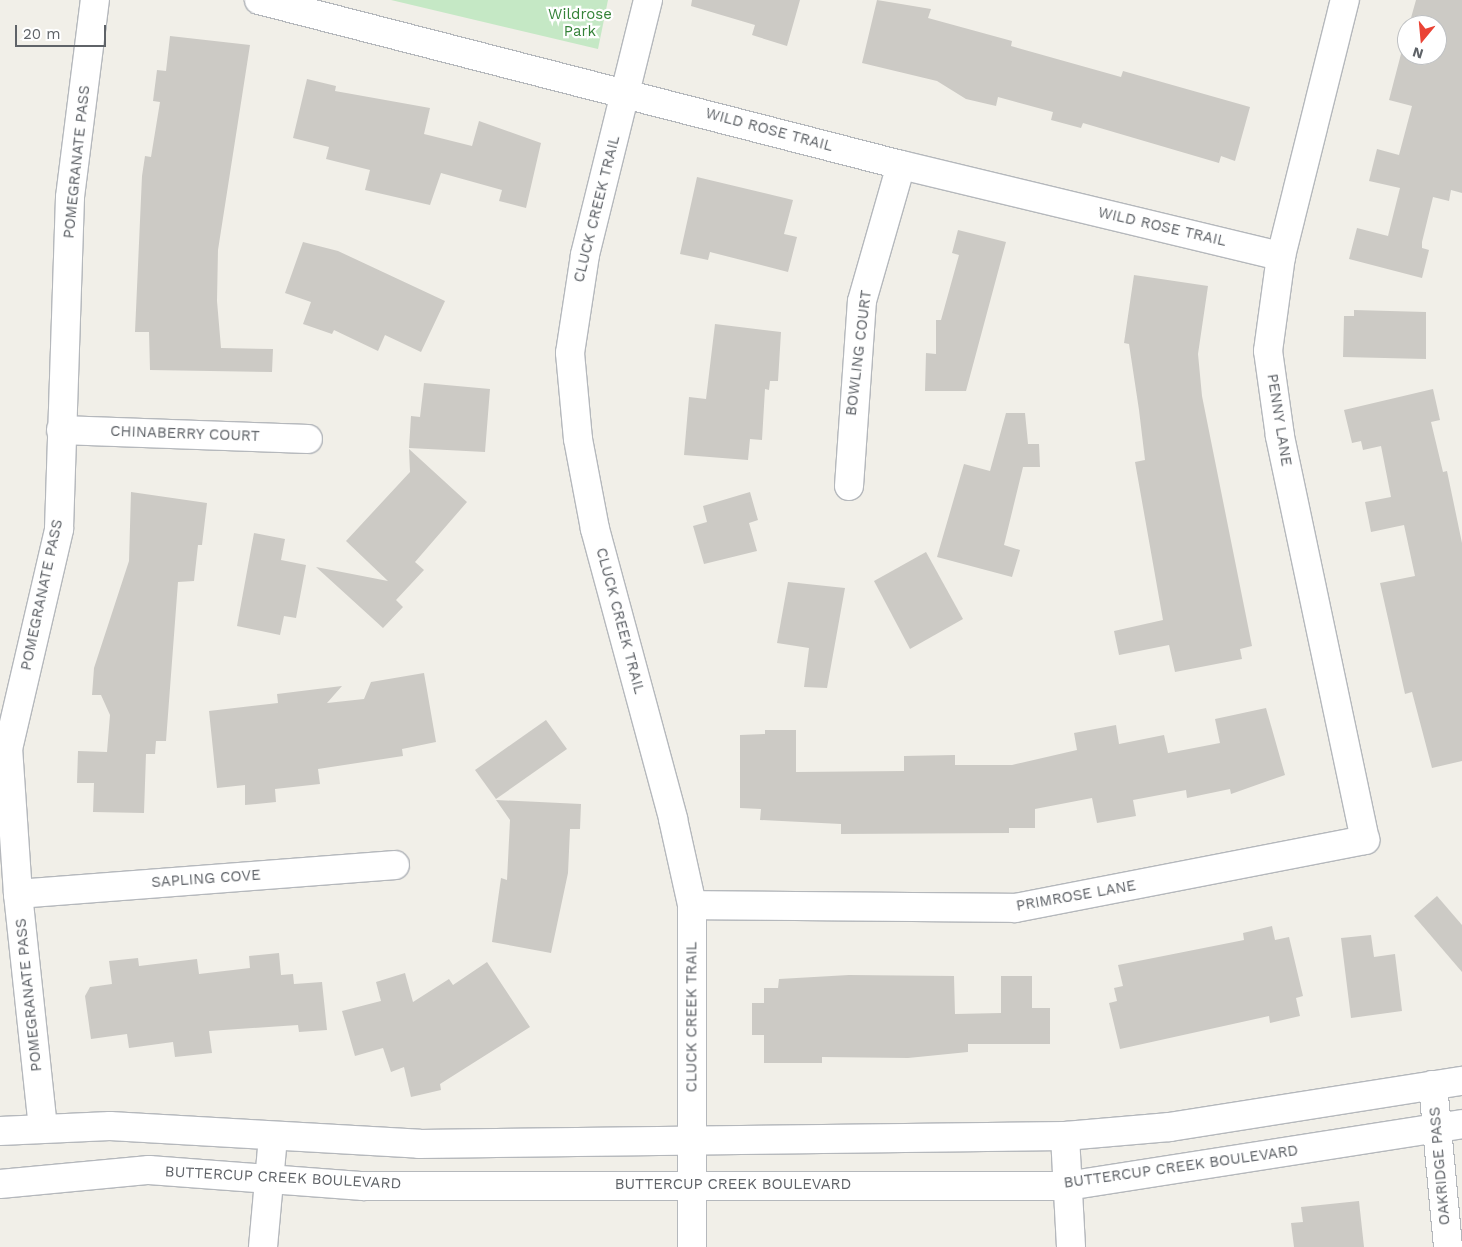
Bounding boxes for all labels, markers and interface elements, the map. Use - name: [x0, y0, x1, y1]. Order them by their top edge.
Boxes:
- park label: Wildrose Park: [548, 5, 612, 40]
- scale bar: [18, 15, 109, 47]
- north arrow: [1397, 15, 1447, 65]
- text: 20 m: [23, 25, 61, 43]
- text: N: [1411, 44, 1425, 63]
- street label: POMEGRANATE PASS: [60, 84, 94, 240]
- street label: WILD ROSE TRAIL: [703, 104, 835, 156]
- street label: CLUCK CREEK TRAIL: [570, 133, 624, 285]
- street label: WILD ROSE TRAIL: [1096, 203, 1228, 251]
- street label: BOWLING COURT: [842, 289, 876, 417]
- street label: PENNY LANE: [1263, 372, 1295, 468]
- street label: CHINABERRY COURT: [110, 422, 260, 446]
- street label: POMEGRANATE PASS: [17, 518, 67, 672]
- street label: CLUCK CREEK TRAIL: [592, 545, 648, 697]
- street label: SAPLING COVE: [151, 866, 261, 892]
- street label: PRIMROSE LANE: [1015, 877, 1137, 915]
- street label: POMEGRANATE PASS: [12, 917, 46, 1073]
- street label: CLUCK CREEK TRAIL: [683, 941, 701, 1093]
- street label: OAKRIDGE PASS: [1426, 1106, 1454, 1226]
- street label: BUTTERCUP CREEK BOULEVARD: [1062, 1142, 1300, 1192]
- street label: BUTTERCUP CREEK BOULEVARD: [164, 1163, 402, 1193]
- street label: BUTTERCUP CREEK BOULEVARD: [614, 1176, 852, 1194]

